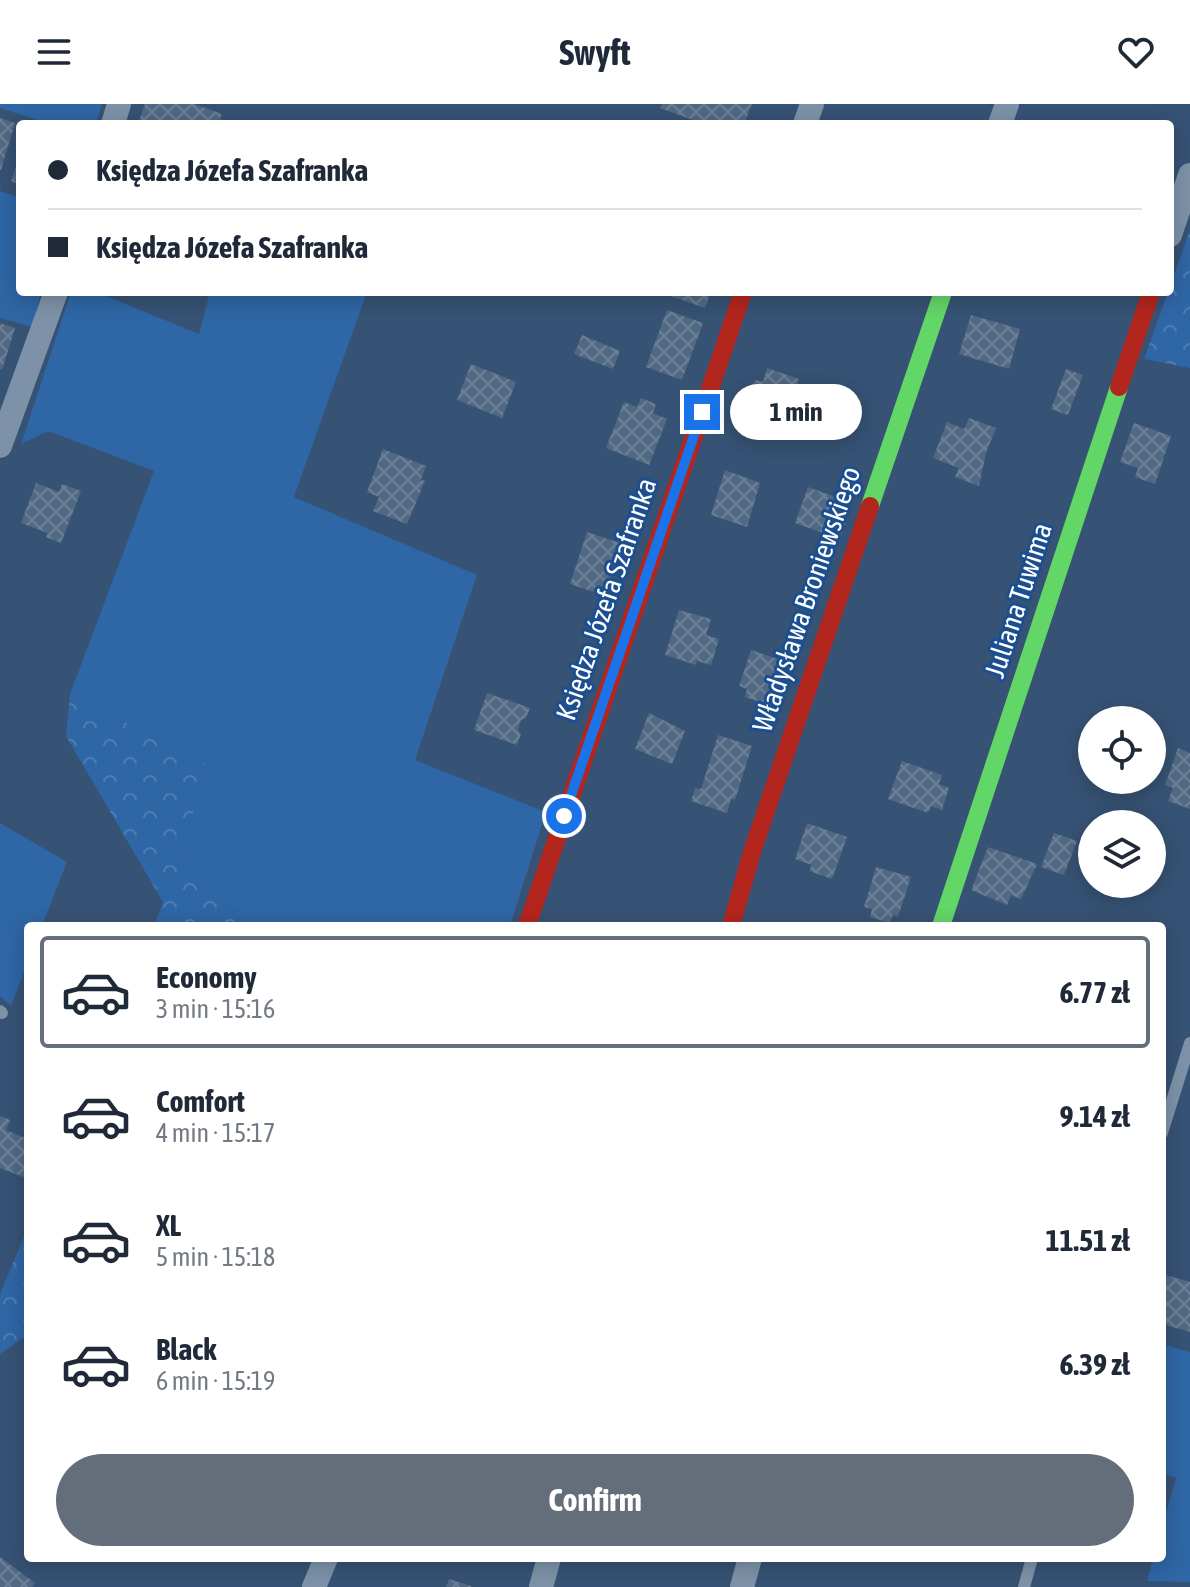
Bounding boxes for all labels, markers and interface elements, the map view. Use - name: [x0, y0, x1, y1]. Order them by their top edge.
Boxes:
- icon: menu: [32, 30, 76, 74]
- icon: heart: [1114, 30, 1158, 74]
- text: Swyft: [559, 31, 631, 73]
- text: Księdza Józefa Szafranka: [96, 153, 368, 187]
- text: Księdza Józefa Szafranka: [96, 230, 368, 264]
- callout: 1 min: [730, 384, 862, 440]
- route end: [684, 394, 720, 430]
- text: 1 min: [769, 397, 823, 427]
- street label: Władysława Broniewskiego: [746, 462, 866, 736]
- street label: Księdza Józefa Szafranka: [550, 474, 662, 724]
- street label: Juliana Tuwima: [978, 519, 1058, 681]
- map controls: [1078, 706, 1166, 898]
- button: locate: [1078, 706, 1166, 794]
- route start: [546, 798, 582, 834]
- button: layers: [1078, 810, 1166, 898]
- icon: car: [60, 956, 132, 1028]
- text: Economy: [156, 960, 257, 994]
- text: 6.77 zł: [1060, 975, 1130, 1009]
- text: 3 min · 15:16: [156, 994, 275, 1024]
- icon: car: [60, 1080, 132, 1152]
- text: Comfort: [156, 1084, 245, 1118]
- text: 9.14 zł: [1060, 1099, 1130, 1133]
- text: 4 min · 15:17: [156, 1118, 275, 1148]
- icon: car: [60, 1204, 132, 1276]
- text: XL: [156, 1208, 181, 1242]
- text: 11.51 zł: [1045, 1223, 1130, 1257]
- text: 5 min · 15:18: [156, 1242, 275, 1272]
- icon: car: [60, 1328, 132, 1400]
- text: Black: [156, 1332, 216, 1366]
- text: 6.39 zł: [1060, 1347, 1130, 1381]
- text: 6 min · 15:19: [156, 1366, 275, 1396]
- button: Confirm: [56, 1454, 1134, 1546]

